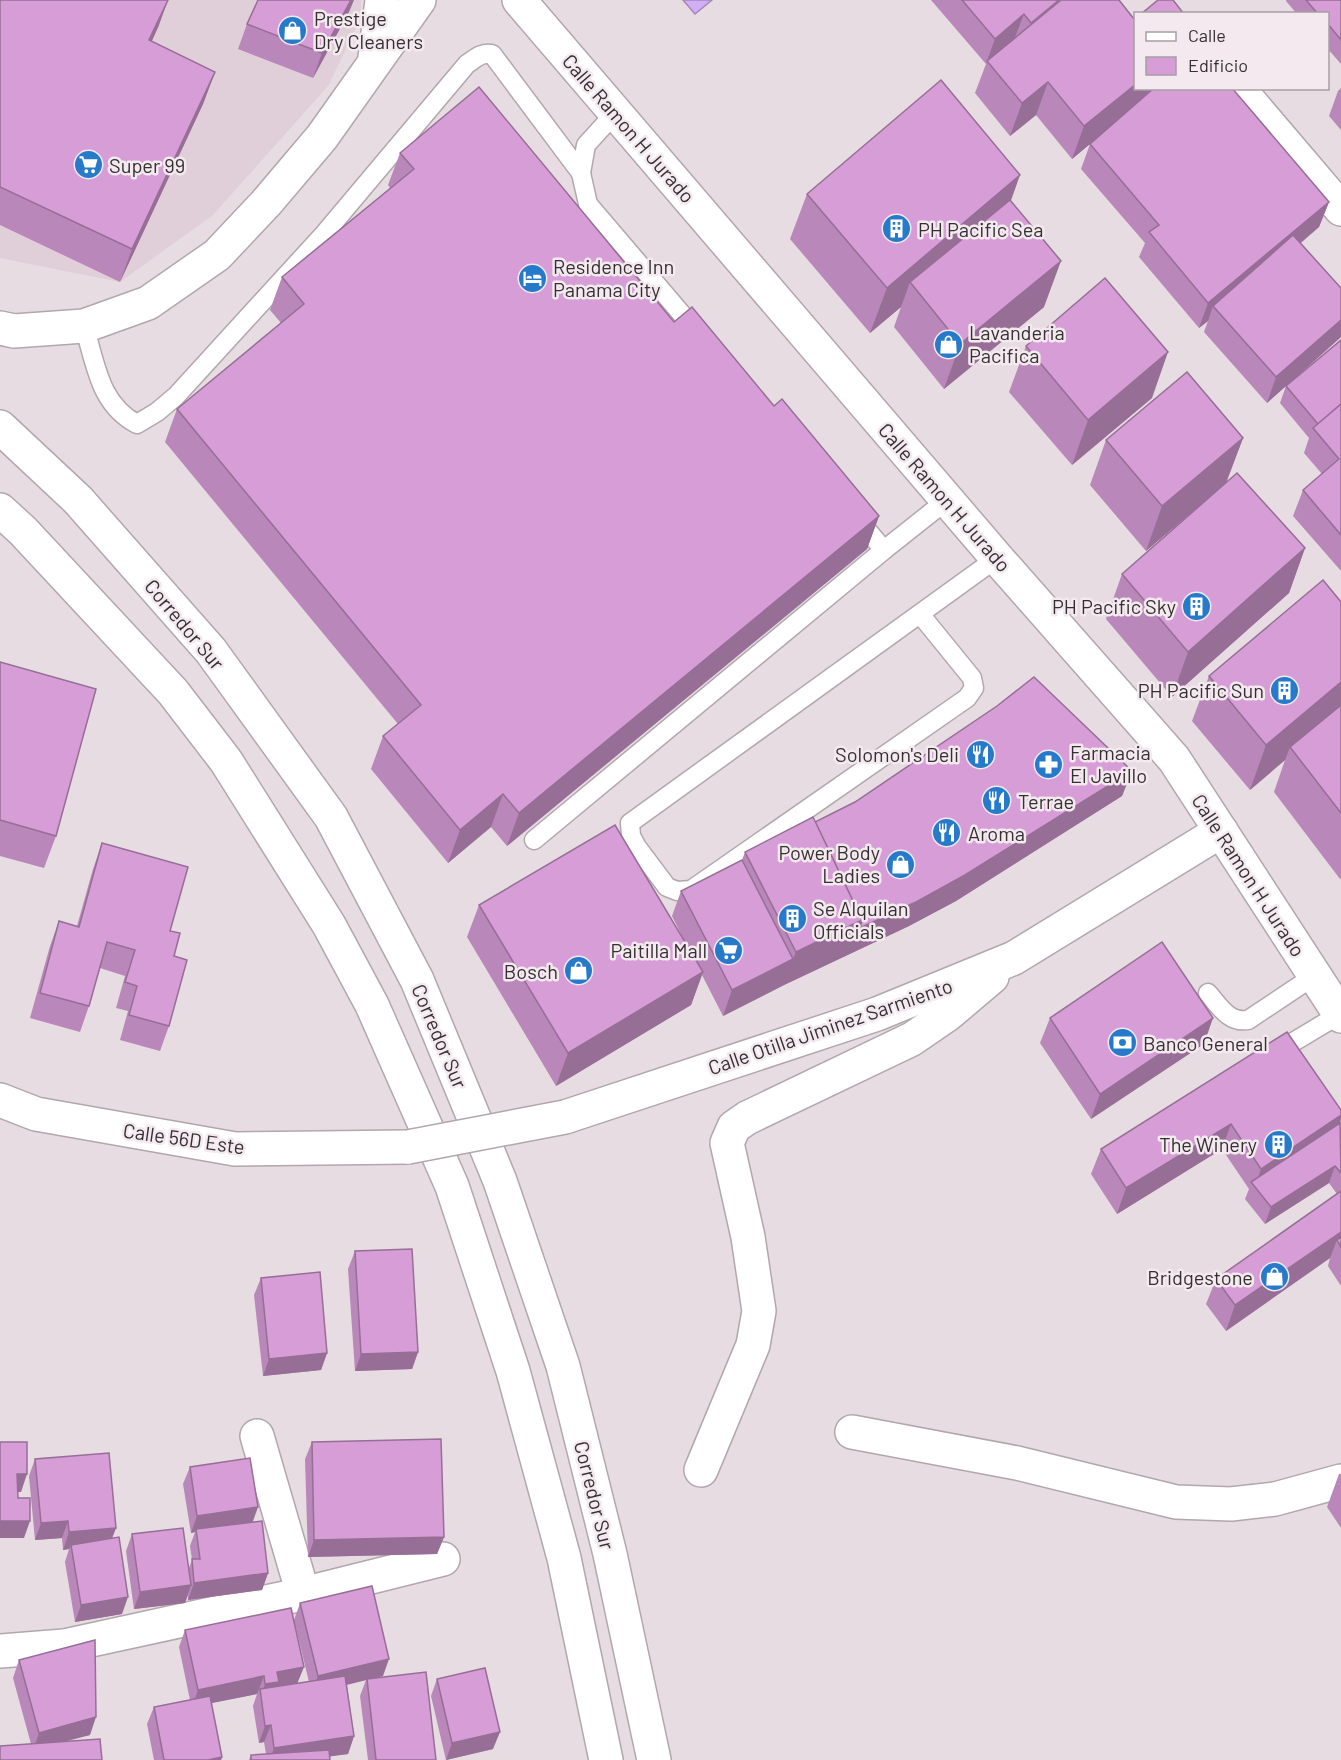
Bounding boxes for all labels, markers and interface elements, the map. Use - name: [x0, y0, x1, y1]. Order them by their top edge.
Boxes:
- place label: Prestige Dry Cleaners: [314, 6, 423, 53]
- legend: [1134, 12, 1329, 90]
- shop icon: Prestige Dry Cleaners: [277, 14, 309, 46]
- text: Calle: [1188, 24, 1226, 46]
- street label: Calle Ramon H Jurado: [558, 49, 700, 207]
- text: Edificio: [1188, 54, 1248, 76]
- supermarket icon: Super 99: [72, 149, 104, 181]
- place label: Super 99: [109, 153, 185, 177]
- building icon: PH Pacific Sea: [881, 213, 913, 245]
- place label: PH Pacific Sea: [918, 217, 1044, 241]
- place label: Residence Inn Panama City: [553, 254, 674, 301]
- hotel icon: Residence Inn Panama City: [516, 262, 548, 294]
- place label: Lavanderia Pacifica: [969, 320, 1065, 367]
- shop icon: Lavanderia Pacifica: [932, 328, 964, 360]
- street label: Calle Ramon H Jurado: [874, 418, 1016, 576]
- street label: Corredor Sur: [140, 574, 230, 674]
- building icon: PH Pacific Sky: [1181, 590, 1213, 622]
- place label: PH Pacific Sky: [1052, 594, 1176, 618]
- building icon: PH Pacific Sun: [1269, 674, 1301, 706]
- place label: PH Pacific Sun: [1138, 678, 1264, 702]
- restaurant icon: Solomon's Deli: [964, 738, 996, 770]
- place label: Farmacia El Javillo: [1070, 740, 1151, 787]
- place label: Solomon's Deli: [835, 742, 959, 766]
- pharmacy icon: Farmacia El Javillo: [1033, 748, 1065, 780]
- restaurant icon: Terrae: [981, 785, 1013, 817]
- place label: Terrae: [1018, 789, 1074, 813]
- street label: Calle Ramon H Jurado: [1187, 789, 1311, 961]
- restaurant icon: Aroma: [931, 817, 963, 849]
- place label: Aroma: [968, 821, 1025, 845]
- place label: Power Body Ladies: [778, 840, 880, 887]
- shop icon: Power Body Ladies: [885, 848, 917, 880]
- place label: Se Alquilan Officials: [813, 896, 909, 943]
- building icon: Se Alquilan Officials: [776, 903, 808, 935]
- supermarket icon: Paitilla Mall: [712, 934, 744, 966]
- place label: Paitilla Mall: [610, 938, 707, 962]
- shop icon: Bosch: [563, 955, 595, 987]
- place label: Bosch: [504, 959, 558, 983]
- street label: Calle Otilla Jiminez Sarmiento: [705, 973, 955, 1079]
- street label: Corredor Sur: [407, 980, 473, 1092]
- bank icon: Banco General: [1106, 1027, 1138, 1059]
- place label: Banco General: [1143, 1031, 1268, 1055]
- street label: Calle 56D Este: [122, 1118, 246, 1158]
- building icon: The Winery: [1262, 1128, 1294, 1160]
- place label: The Winery: [1159, 1132, 1257, 1156]
- shop icon: Bridgestone: [1258, 1261, 1290, 1293]
- place label: Bridgestone: [1147, 1265, 1253, 1289]
- street label: Corredor Sur: [570, 1438, 620, 1552]

